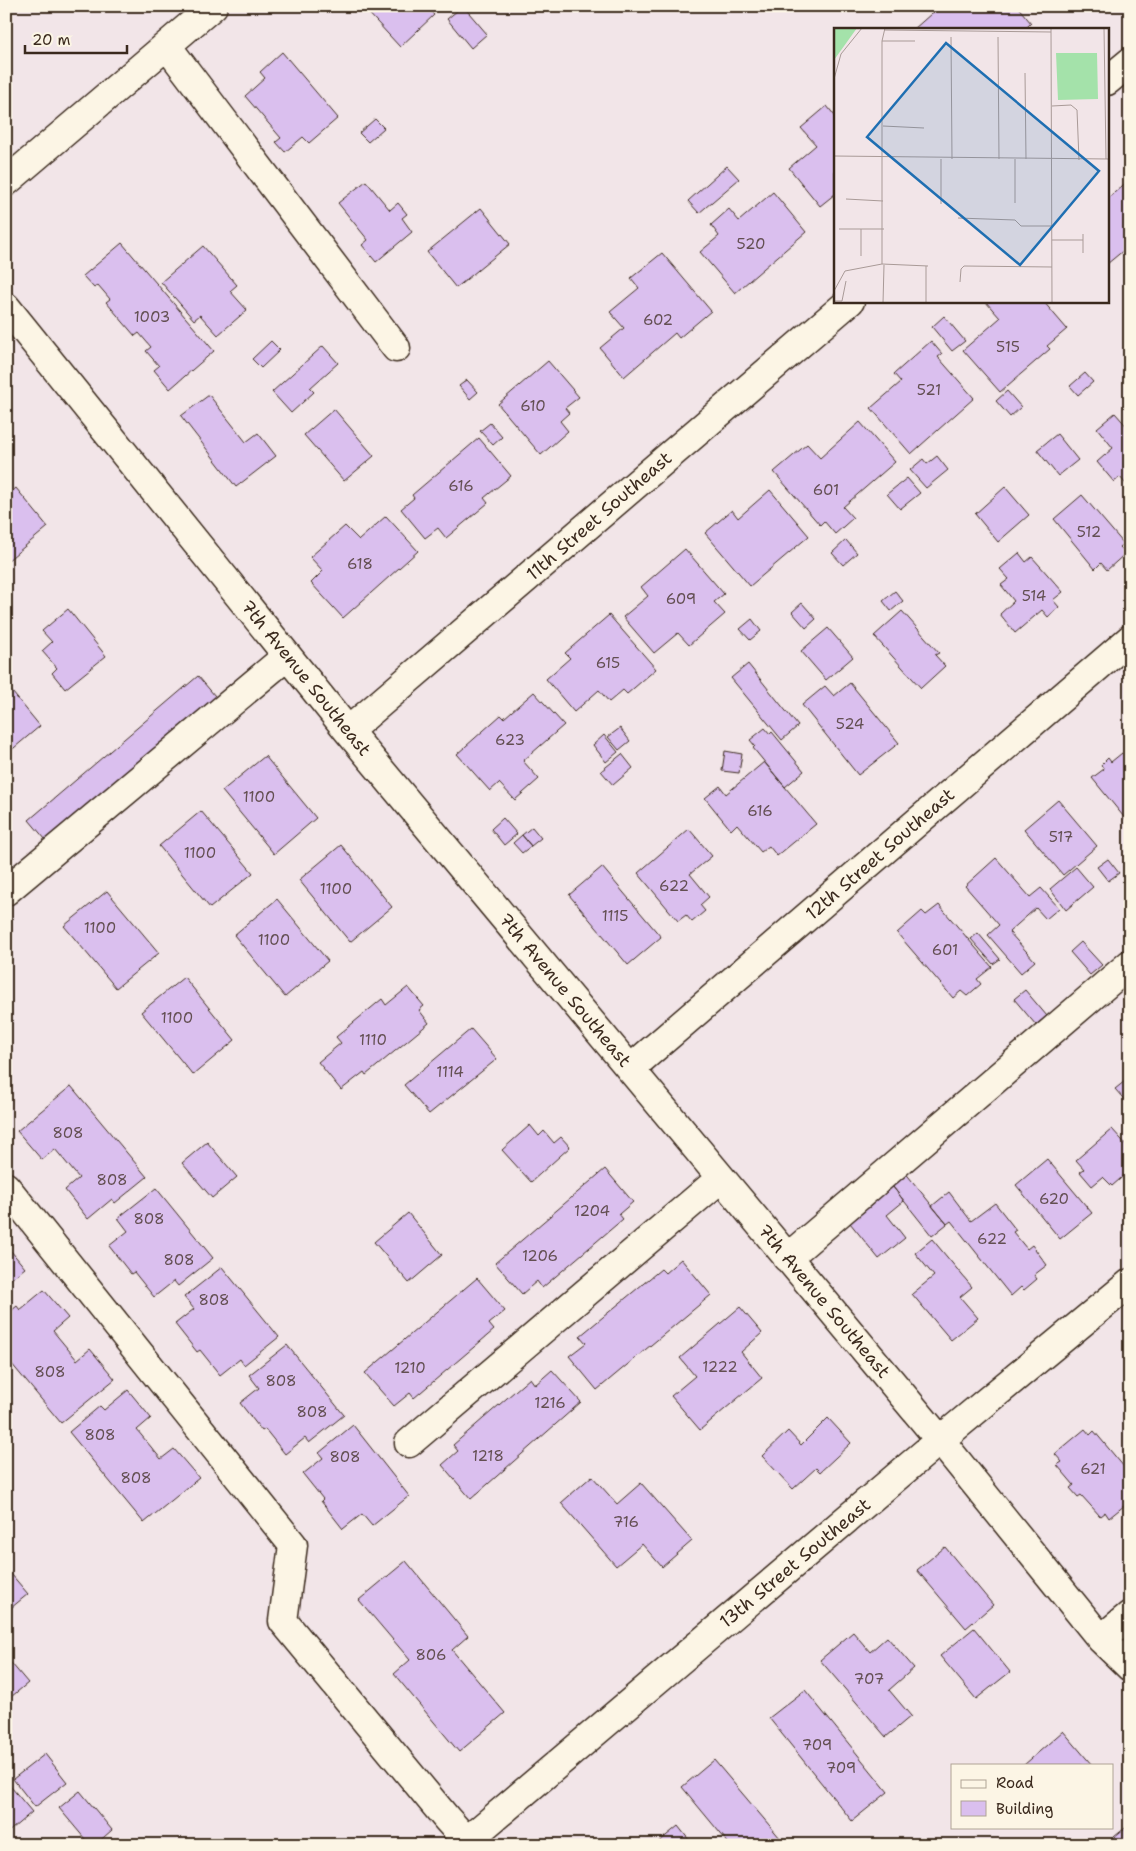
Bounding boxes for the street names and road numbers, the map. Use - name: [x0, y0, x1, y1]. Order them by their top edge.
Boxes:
- street label: 11th Street Southeast: [521, 446, 677, 586]
- street label: 7th Avenue Southeast: [236, 595, 376, 761]
- street label: 12th Street Southeast: [800, 783, 960, 925]
- street label: 7th Avenue Southeast: [493, 908, 637, 1072]
- street label: 7th Avenue Southeast: [752, 1219, 896, 1383]
- street label: 13th Street Southeast: [714, 1493, 876, 1633]

